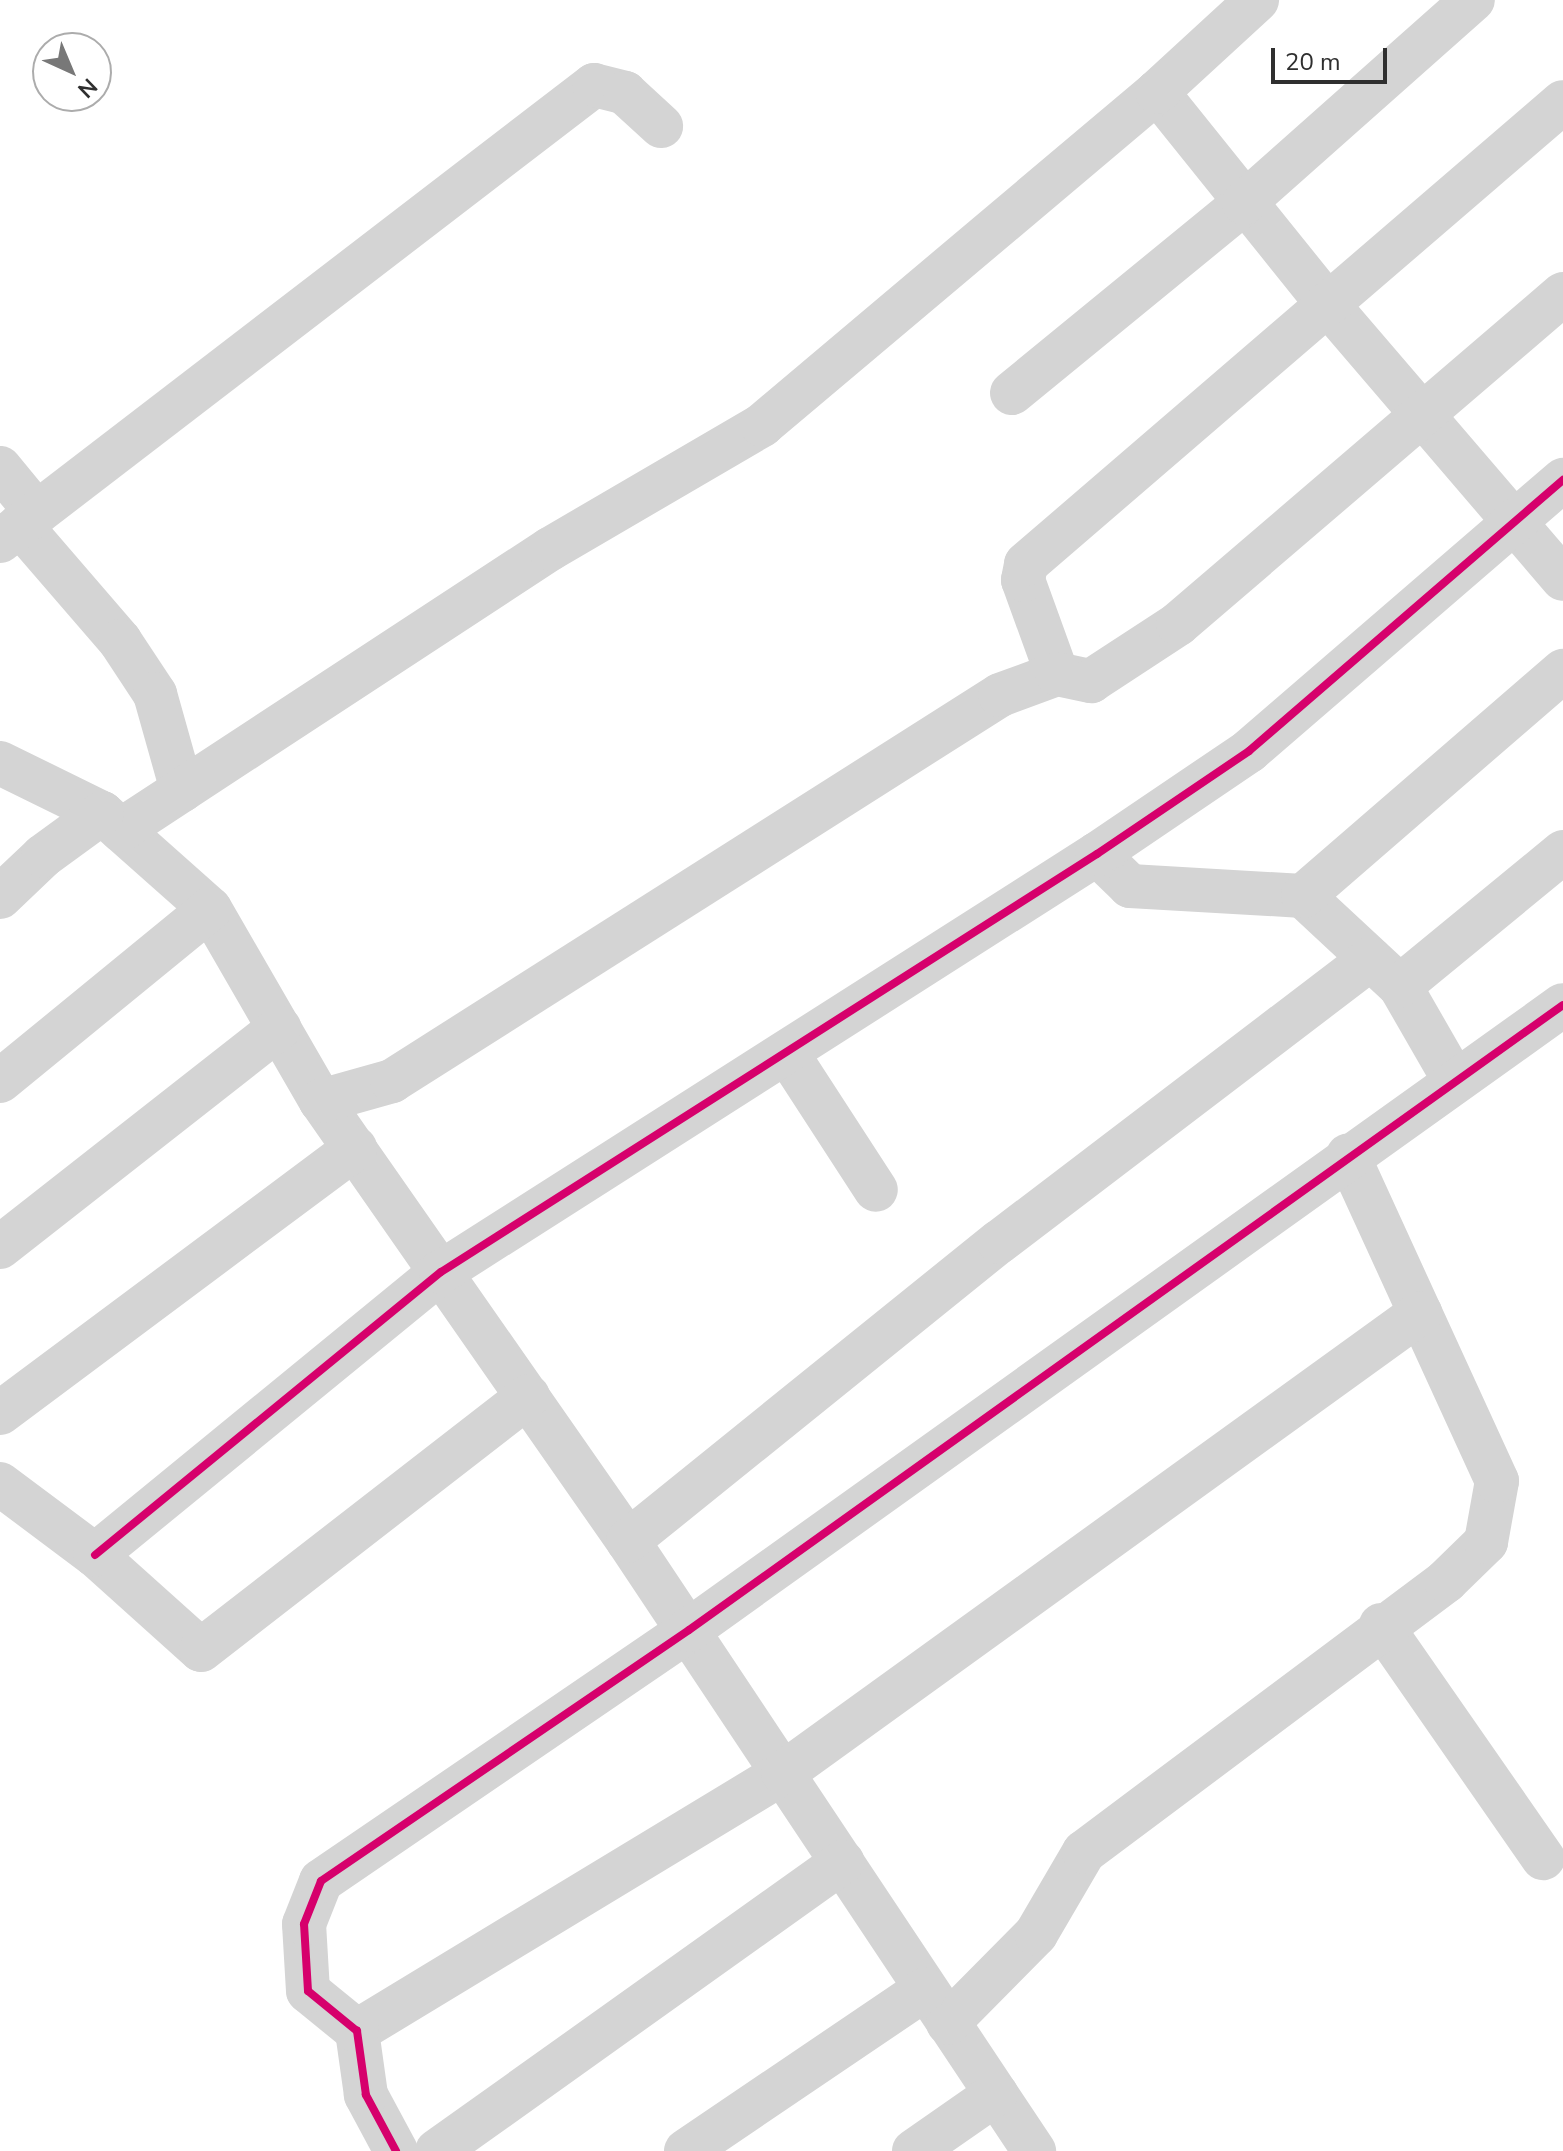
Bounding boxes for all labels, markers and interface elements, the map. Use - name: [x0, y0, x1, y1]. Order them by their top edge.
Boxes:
- north arrow: [32, 32, 112, 112]
- scale bar: [1275, 32, 1391, 82]
- text: 20 m: [1285, 46, 1341, 78]
- text: N: [71, 71, 104, 104]

